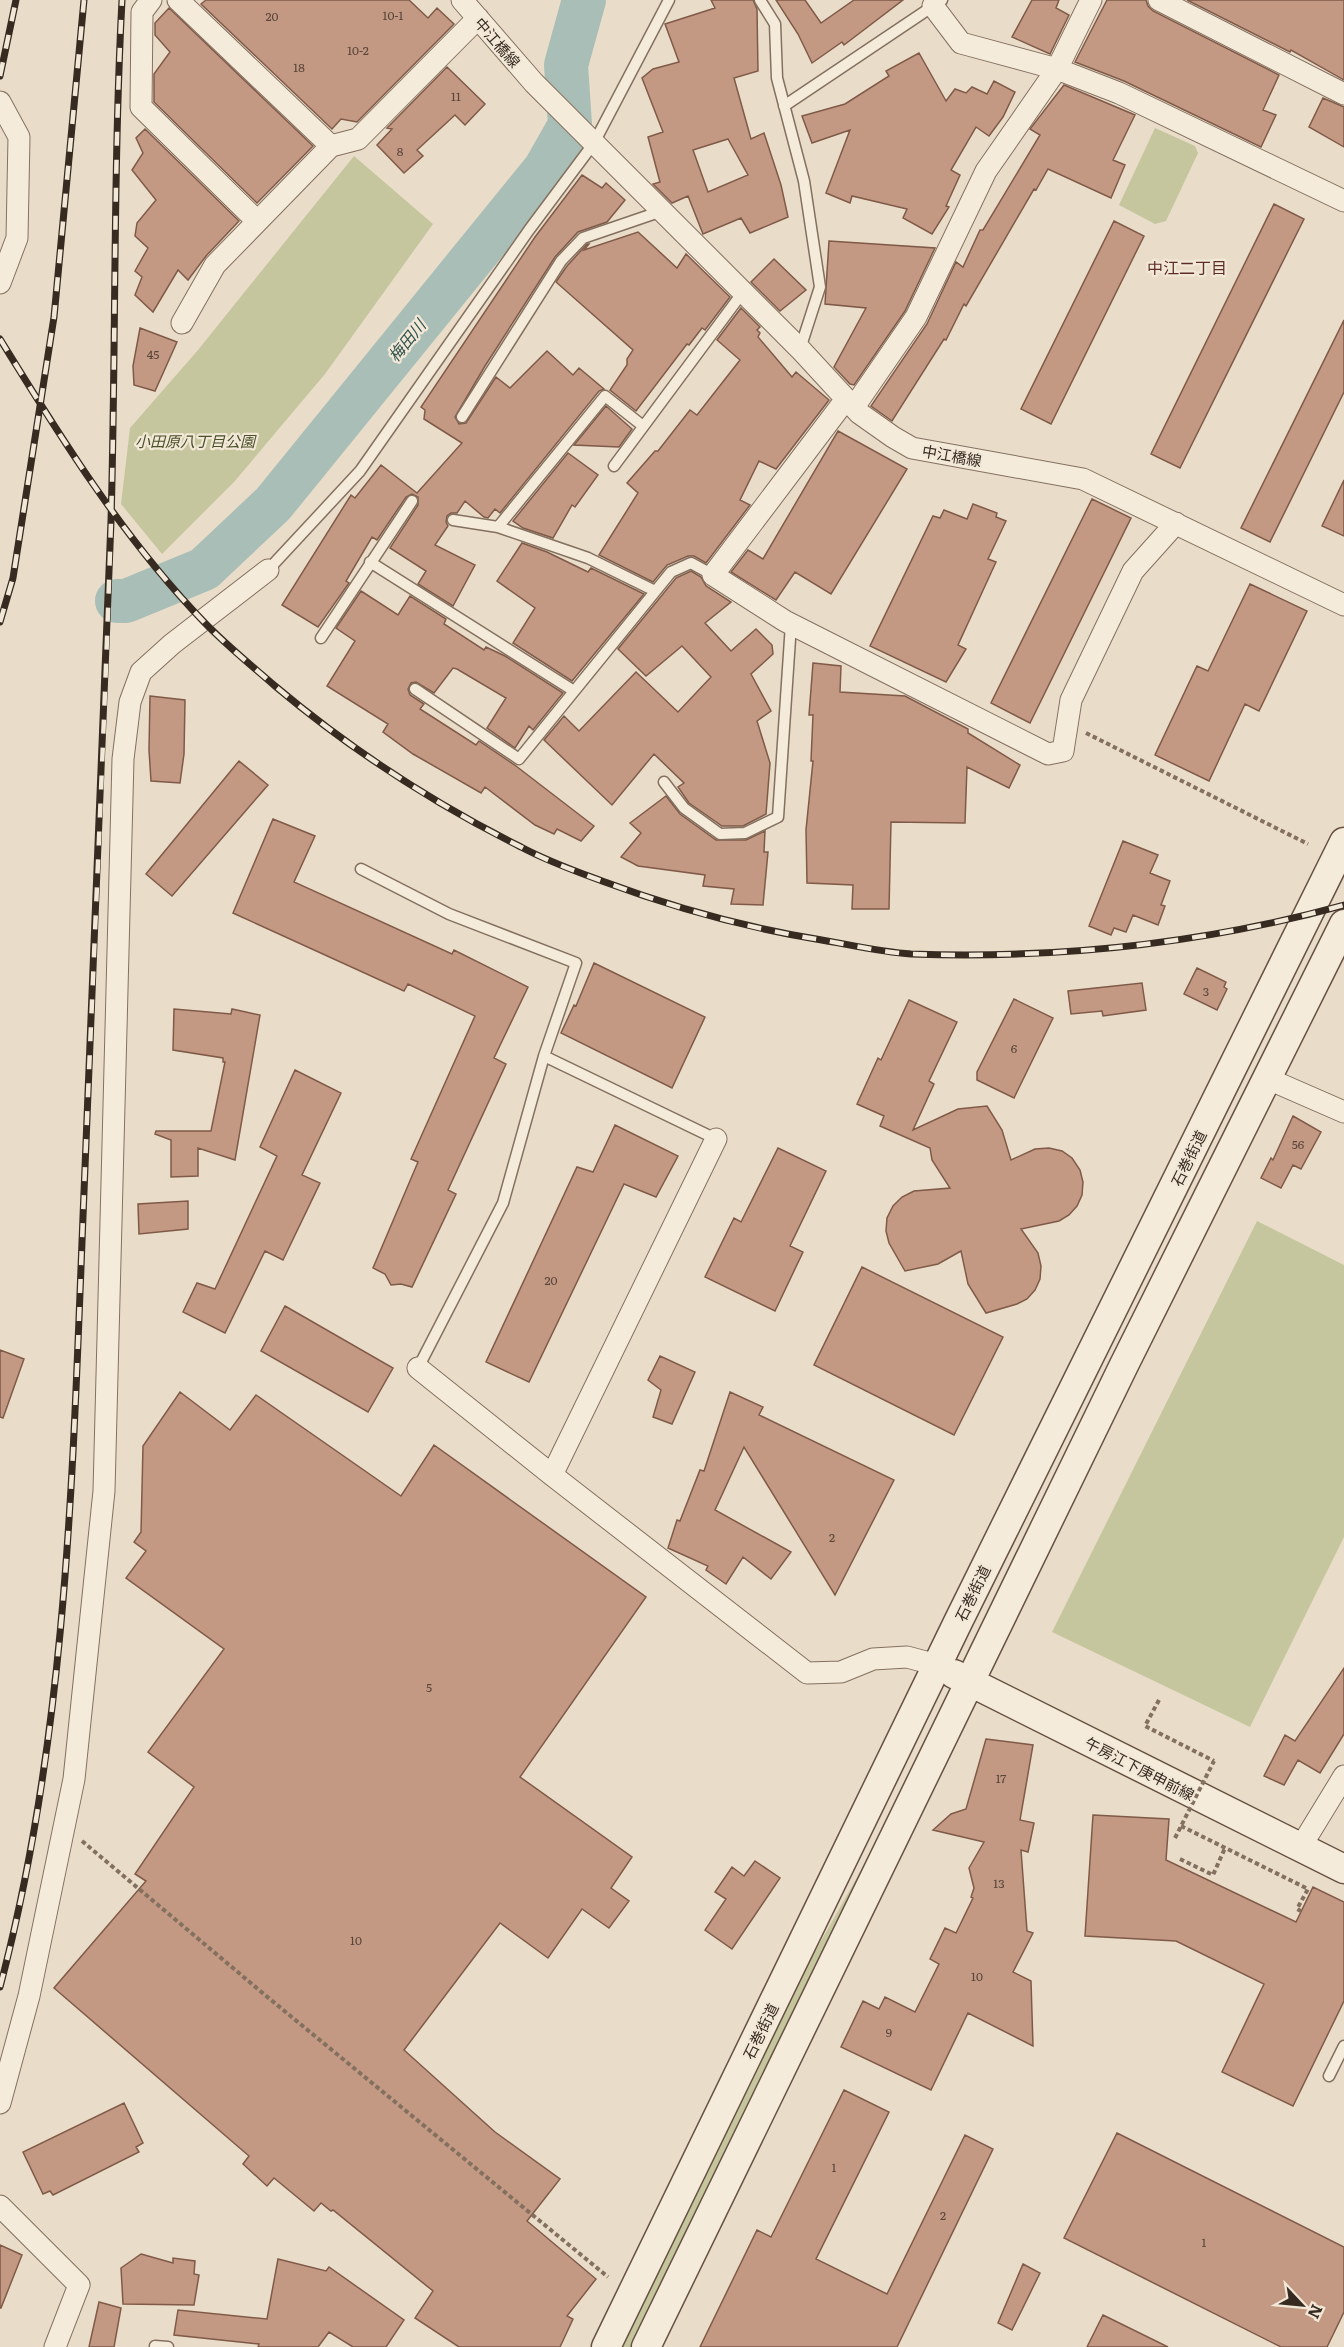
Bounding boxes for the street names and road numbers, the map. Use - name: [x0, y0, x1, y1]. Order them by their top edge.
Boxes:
- street label: 中江橋線: [470, 12, 526, 72]
- street label: 中江橋線: [920, 438, 984, 472]
- street label: 石巻街道: [1165, 1126, 1211, 1190]
- street label: 石巻街道: [949, 1561, 995, 1625]
- street label: 午房江下庚申前線: [1081, 1731, 1199, 1805]
- street label: 石巻街道: [737, 1999, 783, 2063]

